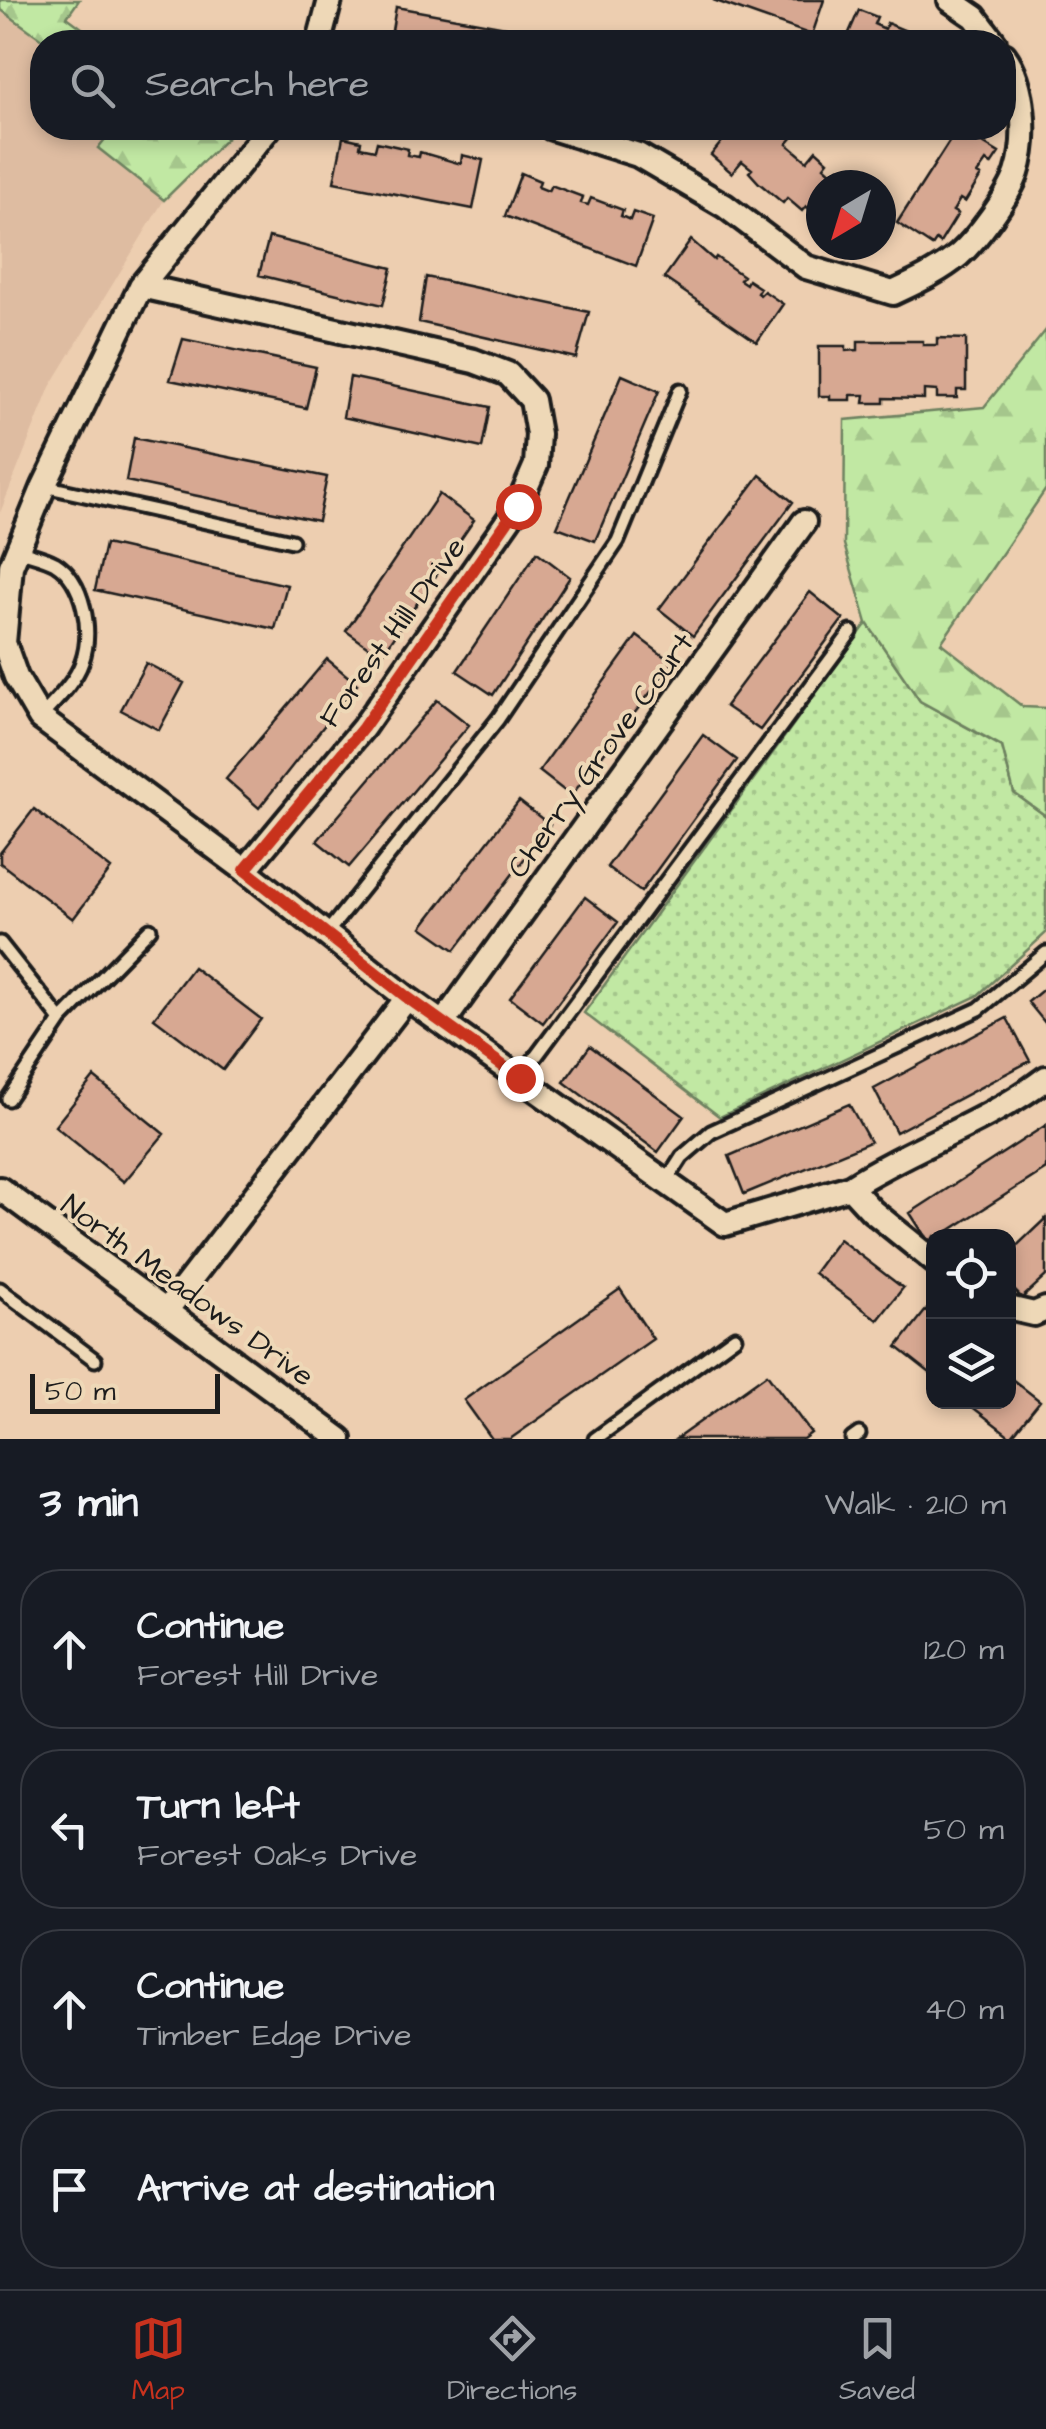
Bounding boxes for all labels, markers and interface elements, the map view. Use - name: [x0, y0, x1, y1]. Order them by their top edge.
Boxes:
- search box: [30, 30, 1016, 140]
- icon: search: [65, 58, 120, 113]
- text: Search here: [145, 59, 369, 111]
- north arrow: [806, 170, 896, 260]
- route start: [496, 484, 542, 530]
- street label: Forest Hill Drive: [309, 529, 476, 736]
- street label: Cherry Grove Court: [497, 624, 705, 887]
- route end: [498, 1056, 544, 1102]
- street label: North Meadows Drive: [52, 1185, 323, 1397]
- map controls: [926, 1229, 1016, 1409]
- button: locate: [926, 1229, 1016, 1319]
- button: layers: [926, 1319, 1016, 1409]
- scale bar: [30, 1369, 220, 1414]
- text: 50 m: [45, 1372, 116, 1411]
- text: 3 min: [40, 1475, 138, 1533]
- text: Walk · 210 m: [825, 1482, 1006, 1527]
- text: Continue: [137, 1601, 284, 1653]
- icon: ahead: [42, 1622, 97, 1677]
- text: 120 m: [924, 1627, 1004, 1672]
- text: Forest Hill Drive: [137, 1653, 378, 1698]
- text: Turn left: [137, 1781, 300, 1833]
- icon: left: [42, 1802, 97, 1857]
- text: 50 m: [923, 1807, 1004, 1852]
- text: Forest Oaks Drive: [137, 1833, 417, 1878]
- text: Continue: [137, 1961, 284, 2013]
- icon: ahead: [42, 1982, 97, 2037]
- text: 40 m: [924, 1987, 1004, 2032]
- text: Timber Edge Drive: [137, 2013, 412, 2058]
- icon: arrive: [42, 2162, 97, 2217]
- text: Arrive at destination: [137, 2163, 494, 2215]
- tab: Map: [131, 2311, 186, 2410]
- tab: Directions: [447, 2311, 577, 2410]
- tab: Saved: [839, 2311, 915, 2410]

